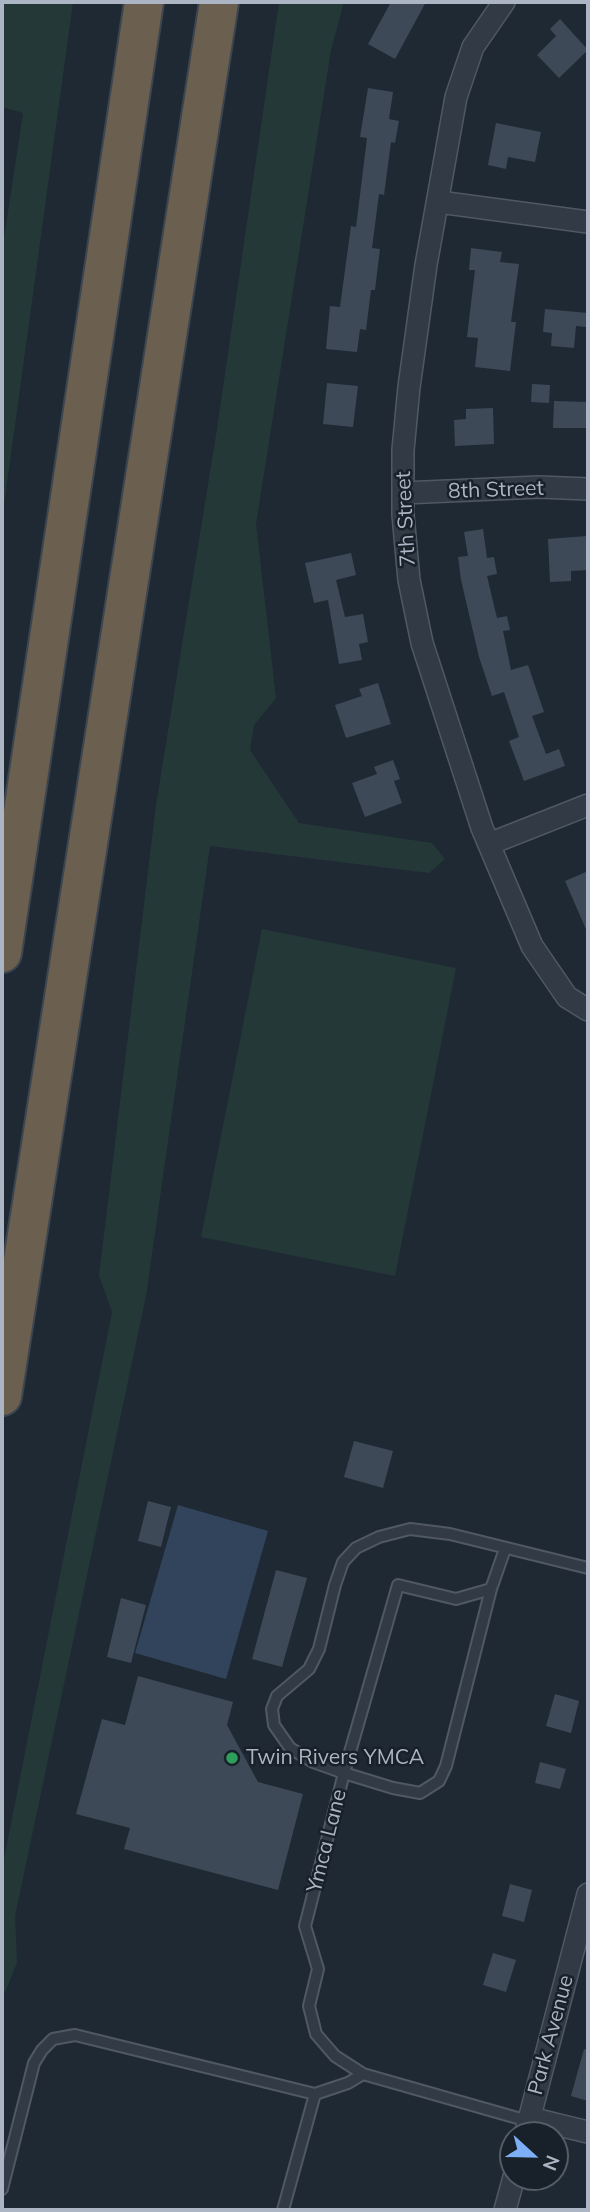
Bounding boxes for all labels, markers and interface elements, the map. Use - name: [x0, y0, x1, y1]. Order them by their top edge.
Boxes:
- street label: 7th Street: [391, 471, 421, 567]
- street label: 8th Street: [448, 476, 544, 504]
- place label: Twin Rivers YMCA: [246, 1745, 424, 1771]
- marker: Twin Rivers YMCA: [224, 1750, 240, 1766]
- street label: Ymca Lane: [302, 1787, 352, 1895]
- street label: Park Avenue: [523, 1972, 579, 2098]
- north arrow: [499, 2121, 569, 2191]
- text: N: [538, 2152, 565, 2174]

